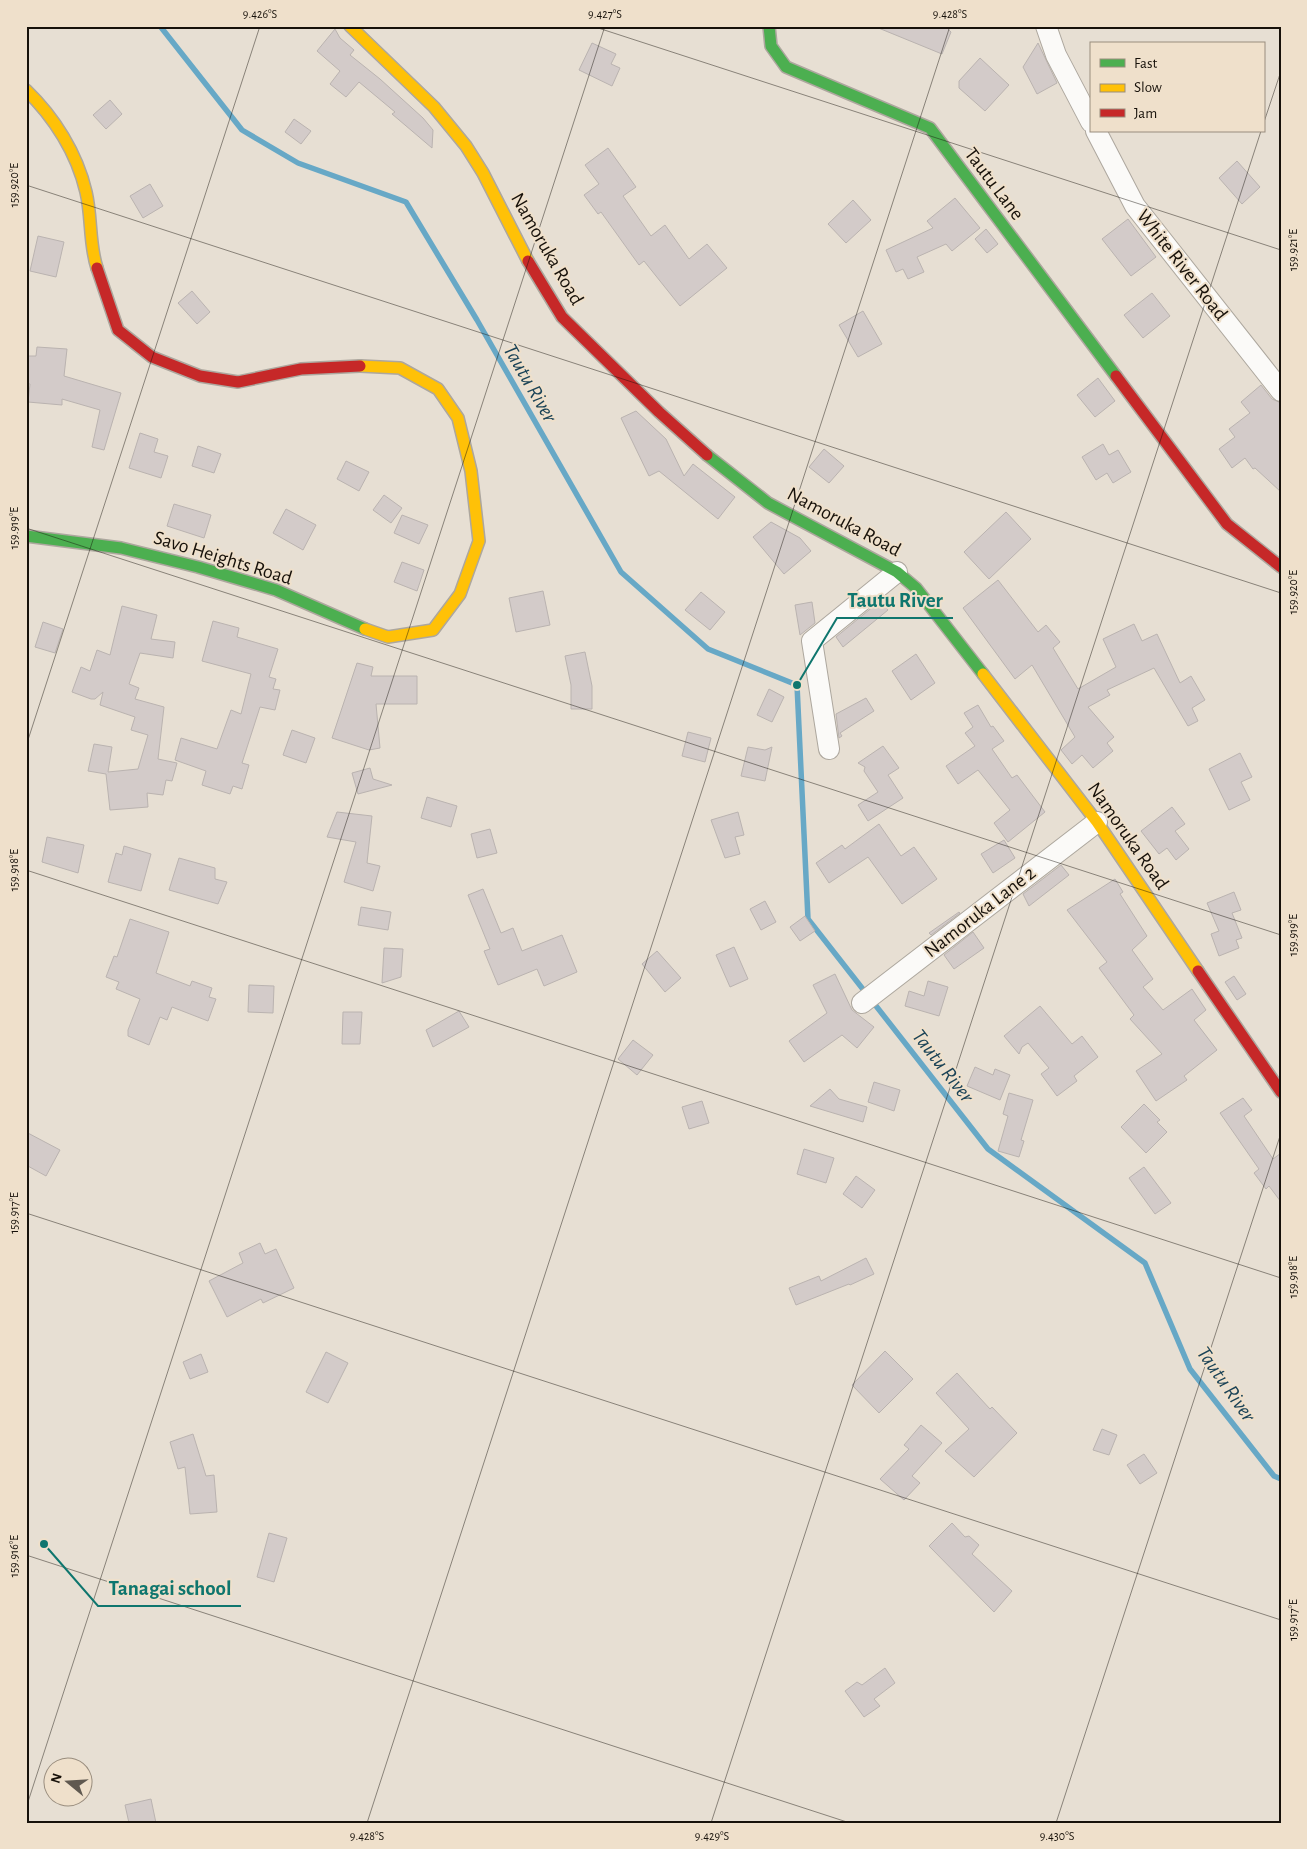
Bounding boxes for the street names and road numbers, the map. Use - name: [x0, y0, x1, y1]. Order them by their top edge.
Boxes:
- street label: Tautu Lane: [961, 144, 1027, 224]
- street label: Namoruka Road: [507, 190, 587, 308]
- street label: White River Road: [1133, 206, 1231, 324]
- street label: Namoruka Road: [784, 484, 904, 560]
- street label: Savo Heights Road: [151, 527, 295, 589]
- street label: Namoruka Road: [1084, 779, 1172, 893]
- street label: Namoruka Lane 2: [921, 863, 1039, 961]

